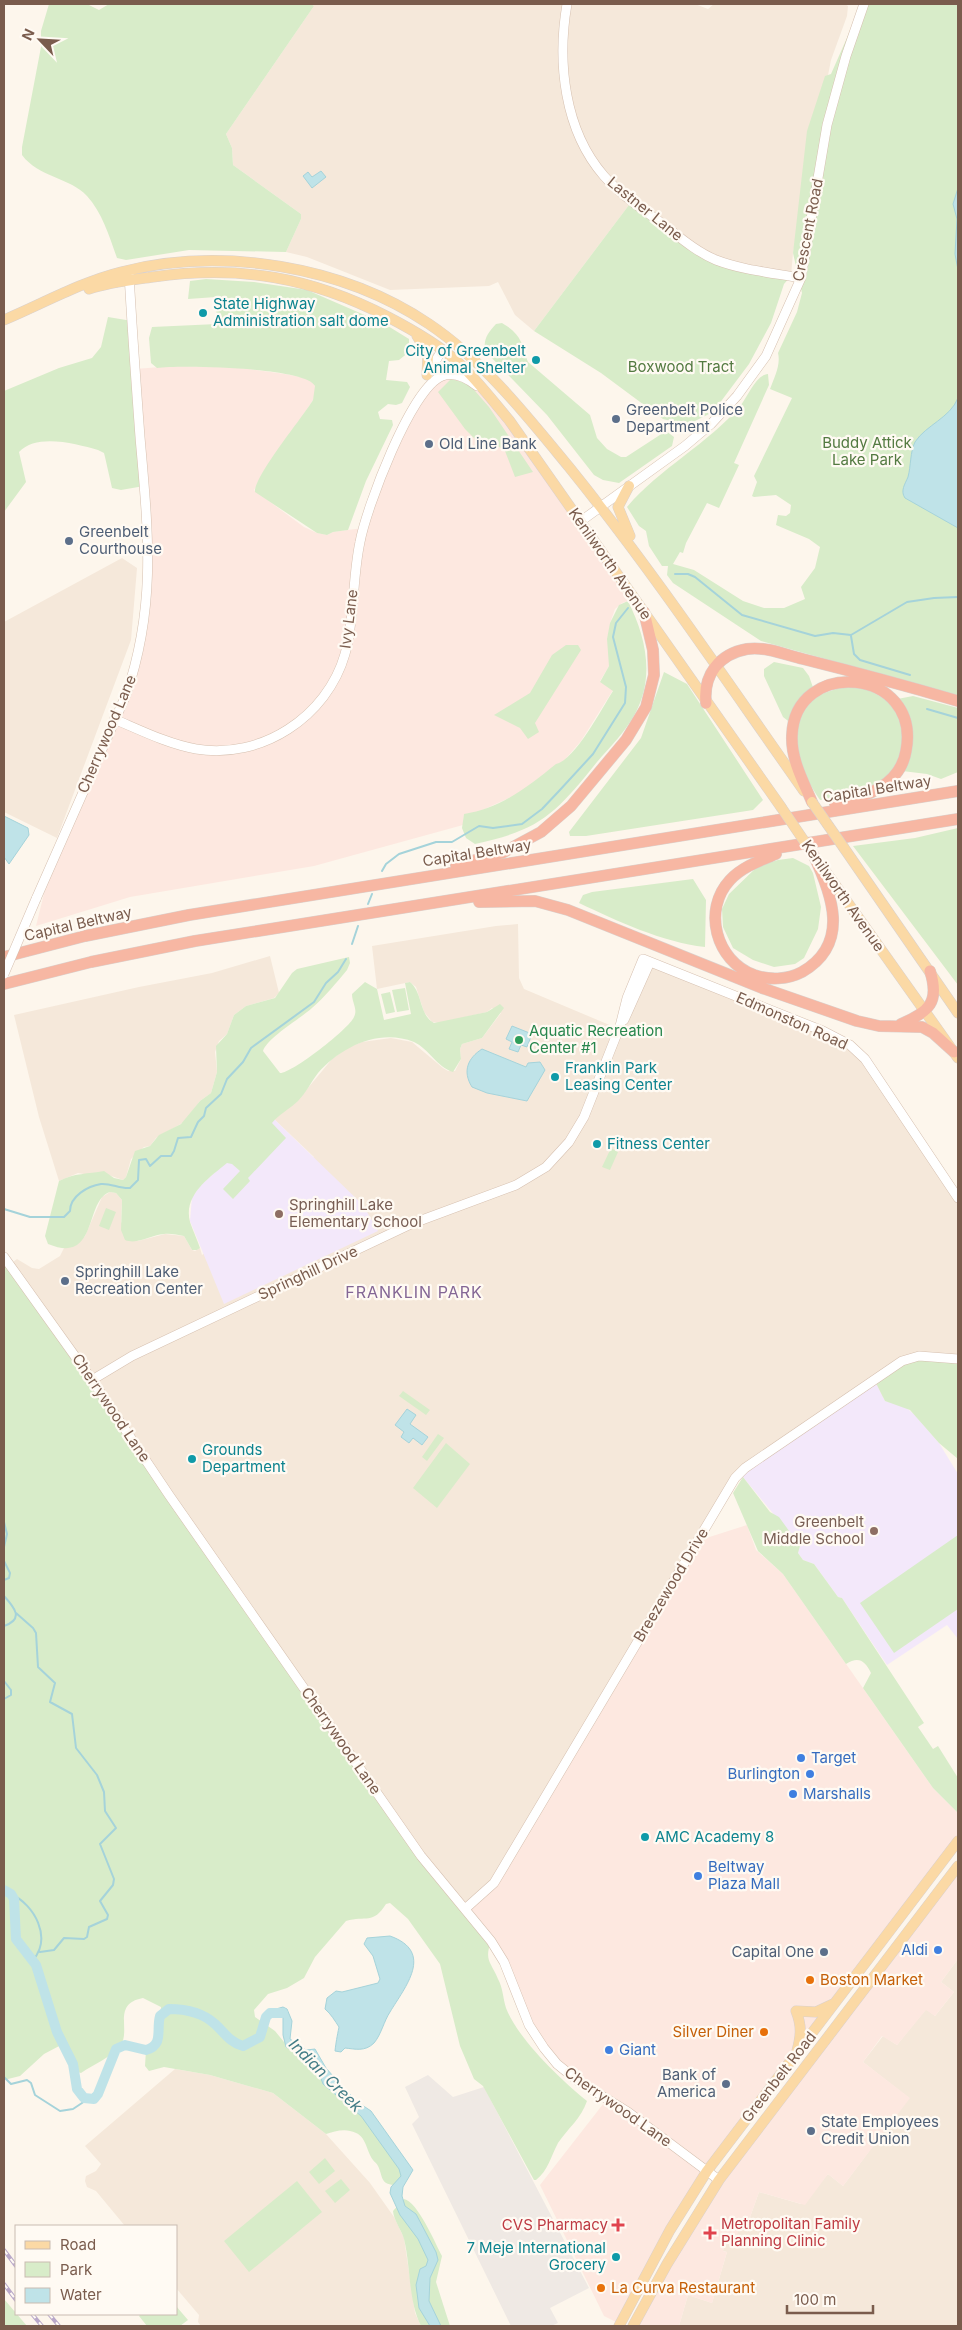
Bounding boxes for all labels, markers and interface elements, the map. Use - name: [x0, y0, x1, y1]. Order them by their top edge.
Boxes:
- north arrow: [15, 15, 65, 65]
- text: N: [18, 26, 38, 43]
- street label: Lastner Lane: [604, 172, 687, 245]
- street label: Crescent Road: [788, 177, 827, 283]
- place label: State Highway Administration salt dome: [213, 294, 389, 330]
- marker: State Highway Administration salt dome: [197, 307, 209, 319]
- place label: City of Greenbelt Animal Shelter: [405, 341, 526, 377]
- marker: City of Greenbelt Animal Shelter: [530, 354, 542, 366]
- park label: Boxwood Tract: [628, 357, 734, 376]
- place label: Greenbelt Police Department: [626, 400, 743, 436]
- marker: Greenbelt Police Department: [610, 413, 622, 425]
- park label: Buddy Attick Lake Park: [822, 433, 913, 469]
- place label: Old Line Bank: [439, 434, 538, 453]
- marker: Old Line Bank: [423, 438, 435, 450]
- street label: Kenilworth Avenue: [565, 504, 656, 623]
- place label: Greenbelt Courthouse: [79, 522, 162, 558]
- marker: Greenbelt Courthouse: [63, 535, 75, 547]
- street label: Ivy Lane: [335, 588, 362, 650]
- street label: Cherrywood Lane: [73, 672, 140, 796]
- street label: Capital Beltway: [821, 770, 933, 806]
- street label: Capital Beltway: [421, 834, 533, 870]
- street label: Kenilworth Avenue: [798, 836, 889, 955]
- street label: Capital Beltway: [22, 902, 134, 945]
- street label: Edmonston Road: [733, 987, 851, 1054]
- place label: Aquatic Recreation Center #1: [529, 1021, 663, 1057]
- marker: Aquatic Recreation Center #1: [513, 1034, 525, 1046]
- place label: Franklin Park Leasing Center: [565, 1058, 673, 1094]
- marker: Franklin Park Leasing Center: [549, 1071, 561, 1083]
- place label: Fitness Center: [607, 1134, 710, 1153]
- marker: Fitness Center: [591, 1138, 603, 1150]
- place label: Springhill Lake Elementary School: [289, 1195, 422, 1231]
- marker: Springhill Lake Elementary School: [273, 1208, 285, 1220]
- street label: Springhill Drive: [255, 1241, 361, 1304]
- place label: Springhill Lake Recreation Center: [75, 1262, 203, 1298]
- marker: Springhill Lake Recreation Center: [59, 1275, 71, 1287]
- district label: FRANKLIN PARK: [345, 1282, 483, 1302]
- street label: Cherrywood Lane: [68, 1350, 155, 1466]
- place label: Grounds Department: [202, 1440, 286, 1476]
- marker: Grounds Department: [186, 1453, 198, 1465]
- place label: Greenbelt Middle School: [763, 1512, 864, 1548]
- street label: Breezewood Drive: [629, 1524, 712, 1645]
- marker: Greenbelt Middle School: [868, 1525, 880, 1537]
- street label: Cherrywood Lane: [297, 1683, 386, 1798]
- place label: Target: [811, 1748, 856, 1767]
- marker: Target: [795, 1752, 807, 1764]
- place label: Burlington: [727, 1764, 800, 1783]
- marker: Burlington: [804, 1768, 816, 1780]
- place label: Marshalls: [803, 1784, 871, 1803]
- marker: Marshalls: [787, 1788, 799, 1800]
- place label: AMC Academy 8: [655, 1827, 774, 1846]
- marker: AMC Academy 8: [639, 1831, 651, 1843]
- place label: Beltway Plaza Mall: [708, 1857, 780, 1893]
- marker: Beltway Plaza Mall: [692, 1870, 704, 1882]
- place label: Aldi: [901, 1940, 928, 1959]
- place label: Capital One: [731, 1942, 814, 1961]
- marker: Aldi: [932, 1944, 944, 1956]
- marker: Capital One: [818, 1946, 830, 1958]
- place label: Boston Market: [820, 1970, 923, 1989]
- marker: Boston Market: [804, 1974, 816, 1986]
- place label: Silver Diner: [673, 2022, 754, 2041]
- marker: Silver Diner: [758, 2026, 770, 2038]
- street label: Greenbelt Road: [737, 2027, 820, 2126]
- water label: Indian Creek: [285, 2034, 367, 2116]
- place label: Giant: [619, 2040, 656, 2059]
- marker: Giant: [603, 2044, 615, 2056]
- street label: Cherrywood Lane: [561, 2062, 676, 2151]
- place label: Bank of America: [657, 2065, 716, 2101]
- marker: Bank of America: [720, 2078, 732, 2090]
- place label: State Employees Credit Union: [821, 2112, 939, 2148]
- marker: State Employees Credit Union: [805, 2125, 817, 2137]
- place label: Metropolitan Family Planning Clinic: [721, 2214, 861, 2250]
- place label: CVS Pharmacy: [502, 2215, 609, 2234]
- marker: CVS Pharmacy: [612, 2219, 624, 2231]
- legend: [15, 2225, 178, 2315]
- marker: Metropolitan Family Planning Clinic: [703, 2226, 717, 2240]
- text: Road: [60, 2235, 96, 2254]
- place label: 7 Meje International Grocery: [466, 2238, 607, 2274]
- marker: 7 Meje International Grocery: [610, 2251, 622, 2263]
- text: Park: [60, 2260, 93, 2279]
- place label: La Curva Restaurant: [611, 2278, 755, 2297]
- marker: La Curva Restaurant: [595, 2282, 607, 2294]
- scale bar: [787, 2282, 873, 2314]
- text: Water: [60, 2285, 102, 2304]
- text: 100 m: [794, 2290, 836, 2309]

